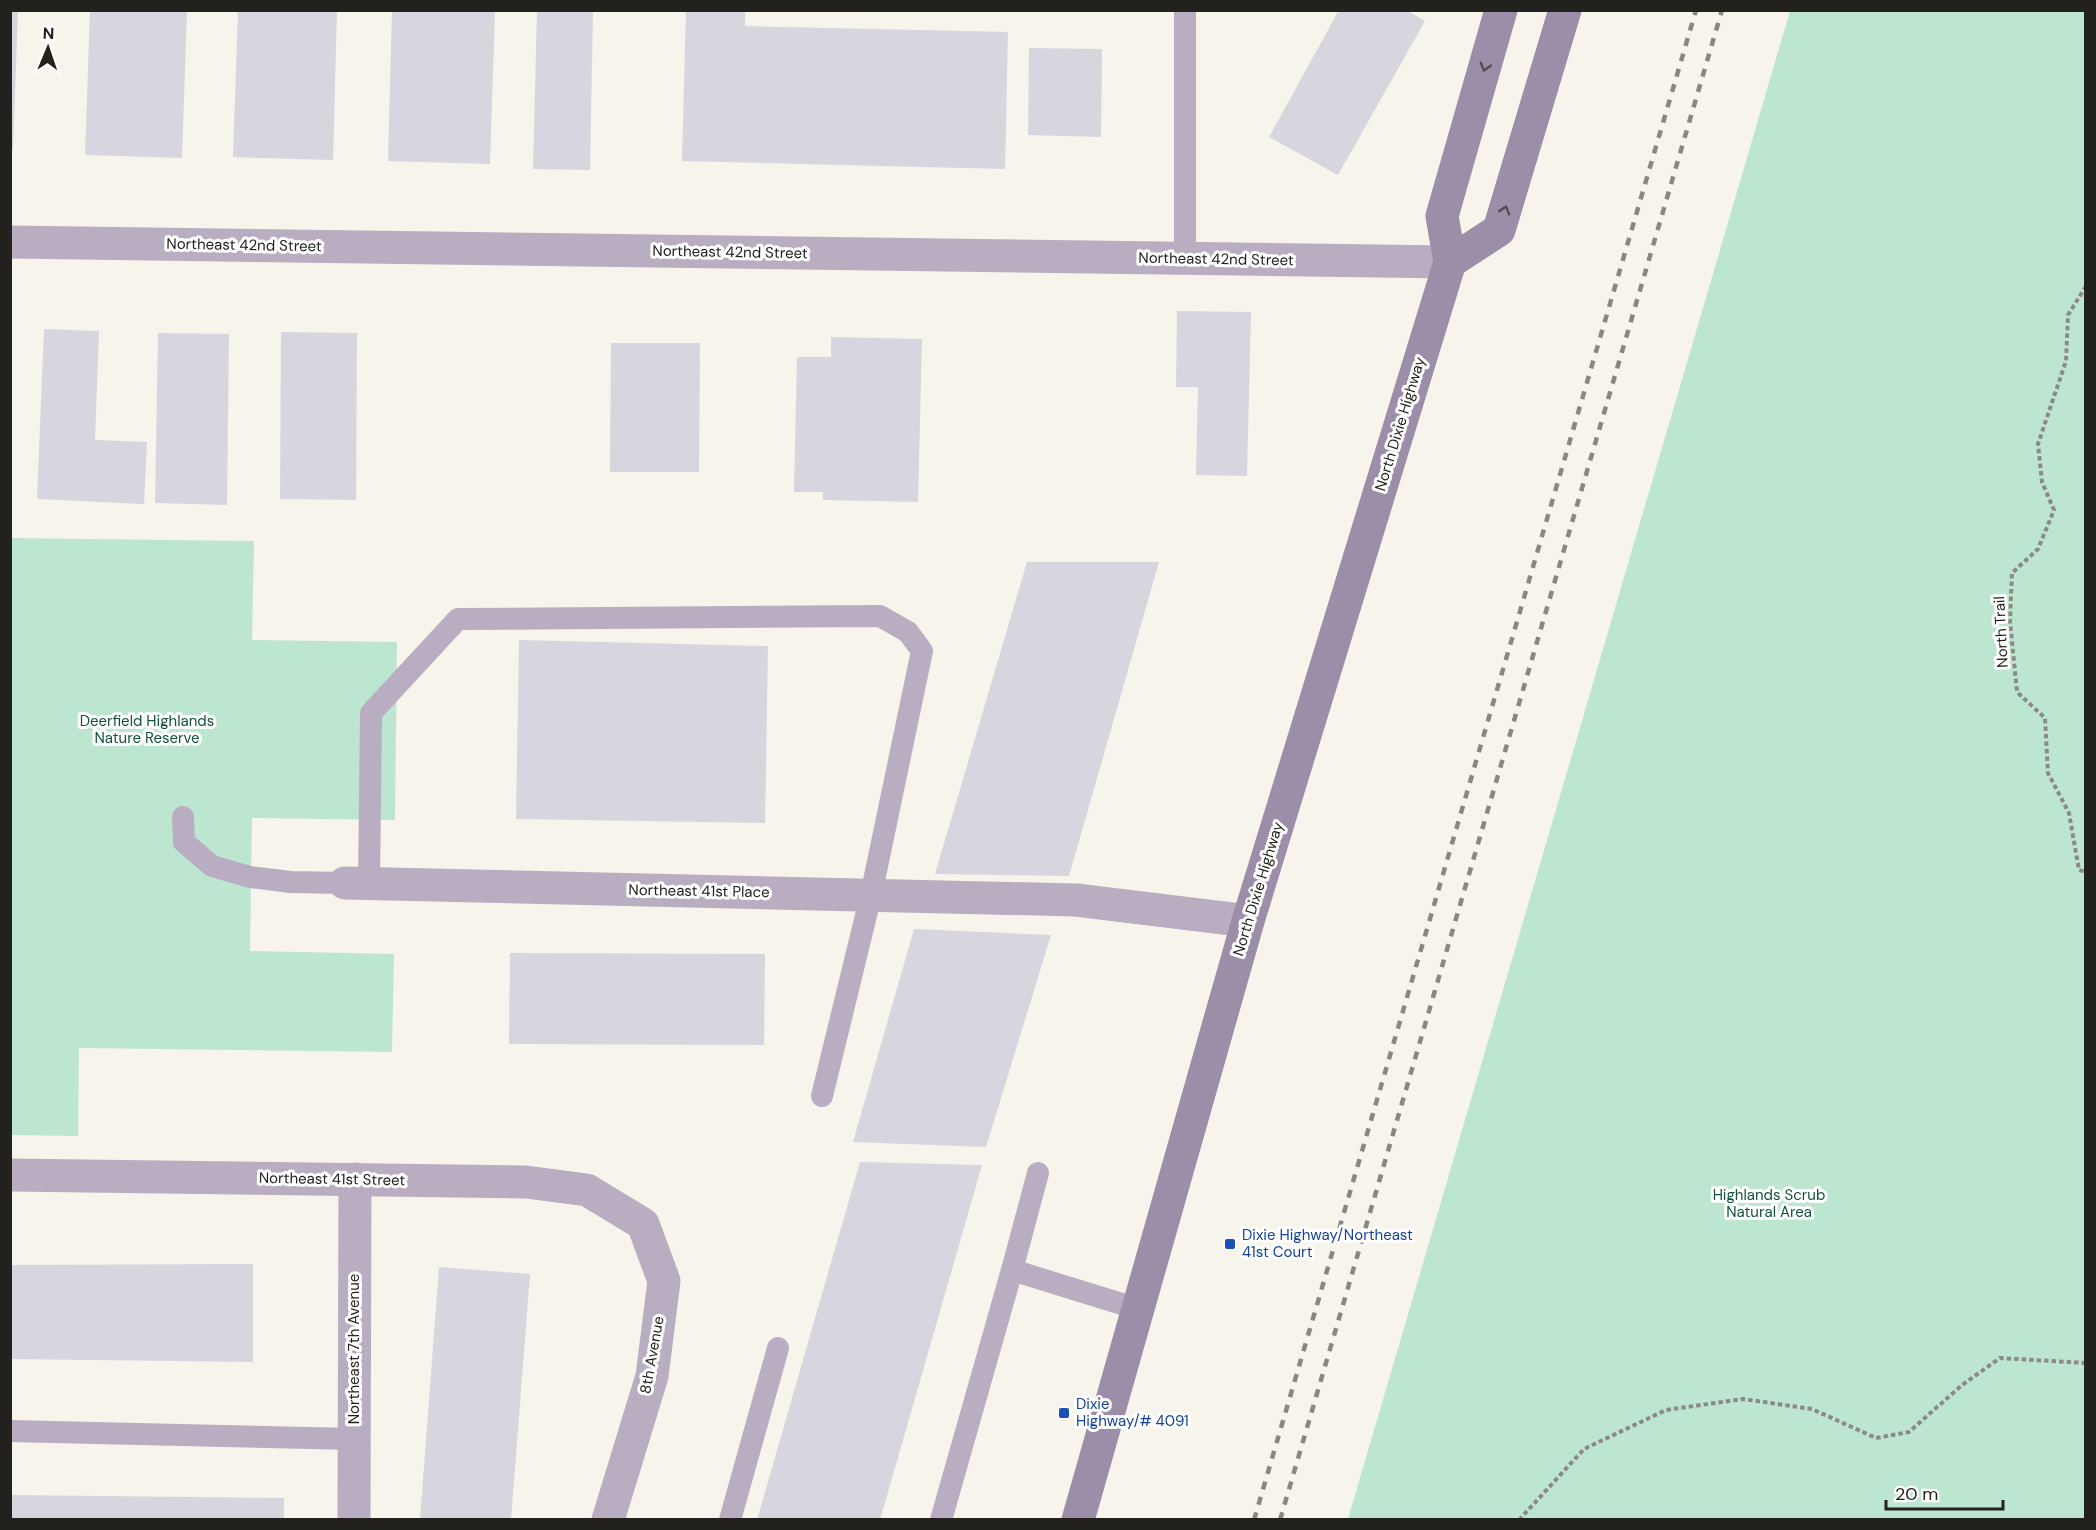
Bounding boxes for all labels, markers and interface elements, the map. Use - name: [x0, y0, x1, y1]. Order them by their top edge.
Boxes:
- north arrow: [18, 18, 78, 78]
- text: N: [42, 23, 55, 44]
- one-way arrow: [1480, 61, 1492, 72]
- one-way arrow: [1498, 205, 1510, 216]
- street label: Northeast 42nd Street: [166, 234, 322, 256]
- street label: Northeast 42nd Street: [652, 241, 808, 263]
- street label: Northeast 42nd Street: [1138, 248, 1294, 270]
- street label: North Dixie Highway: [1370, 354, 1430, 493]
- street label: North Trail: [1989, 596, 2013, 668]
- park label: Deerfield Highlands Nature Reserve: [80, 711, 214, 748]
- street label: North Dixie Highway: [1228, 819, 1288, 958]
- street label: Northeast 41st Place: [628, 880, 770, 902]
- street label: Northeast 41st Street: [259, 1168, 405, 1190]
- park label: Highlands Scrub Natural Area: [1713, 1185, 1825, 1222]
- place label: Dixie Highway/Northeast 41st Court: [1242, 1225, 1413, 1262]
- marker: Dixie Highway/Northeast 41st Court: [1223, 1237, 1237, 1251]
- street label: Northeast 7th Avenue: [344, 1274, 364, 1424]
- street label: 8th Avenue: [635, 1315, 669, 1395]
- place label: Dixie Highway/# 4091: [1076, 1394, 1189, 1431]
- marker: Dixie Highway/# 4091: [1057, 1406, 1071, 1420]
- scale bar: [1886, 1473, 2003, 1511]
- text: 20 m: [1895, 1482, 1938, 1506]

